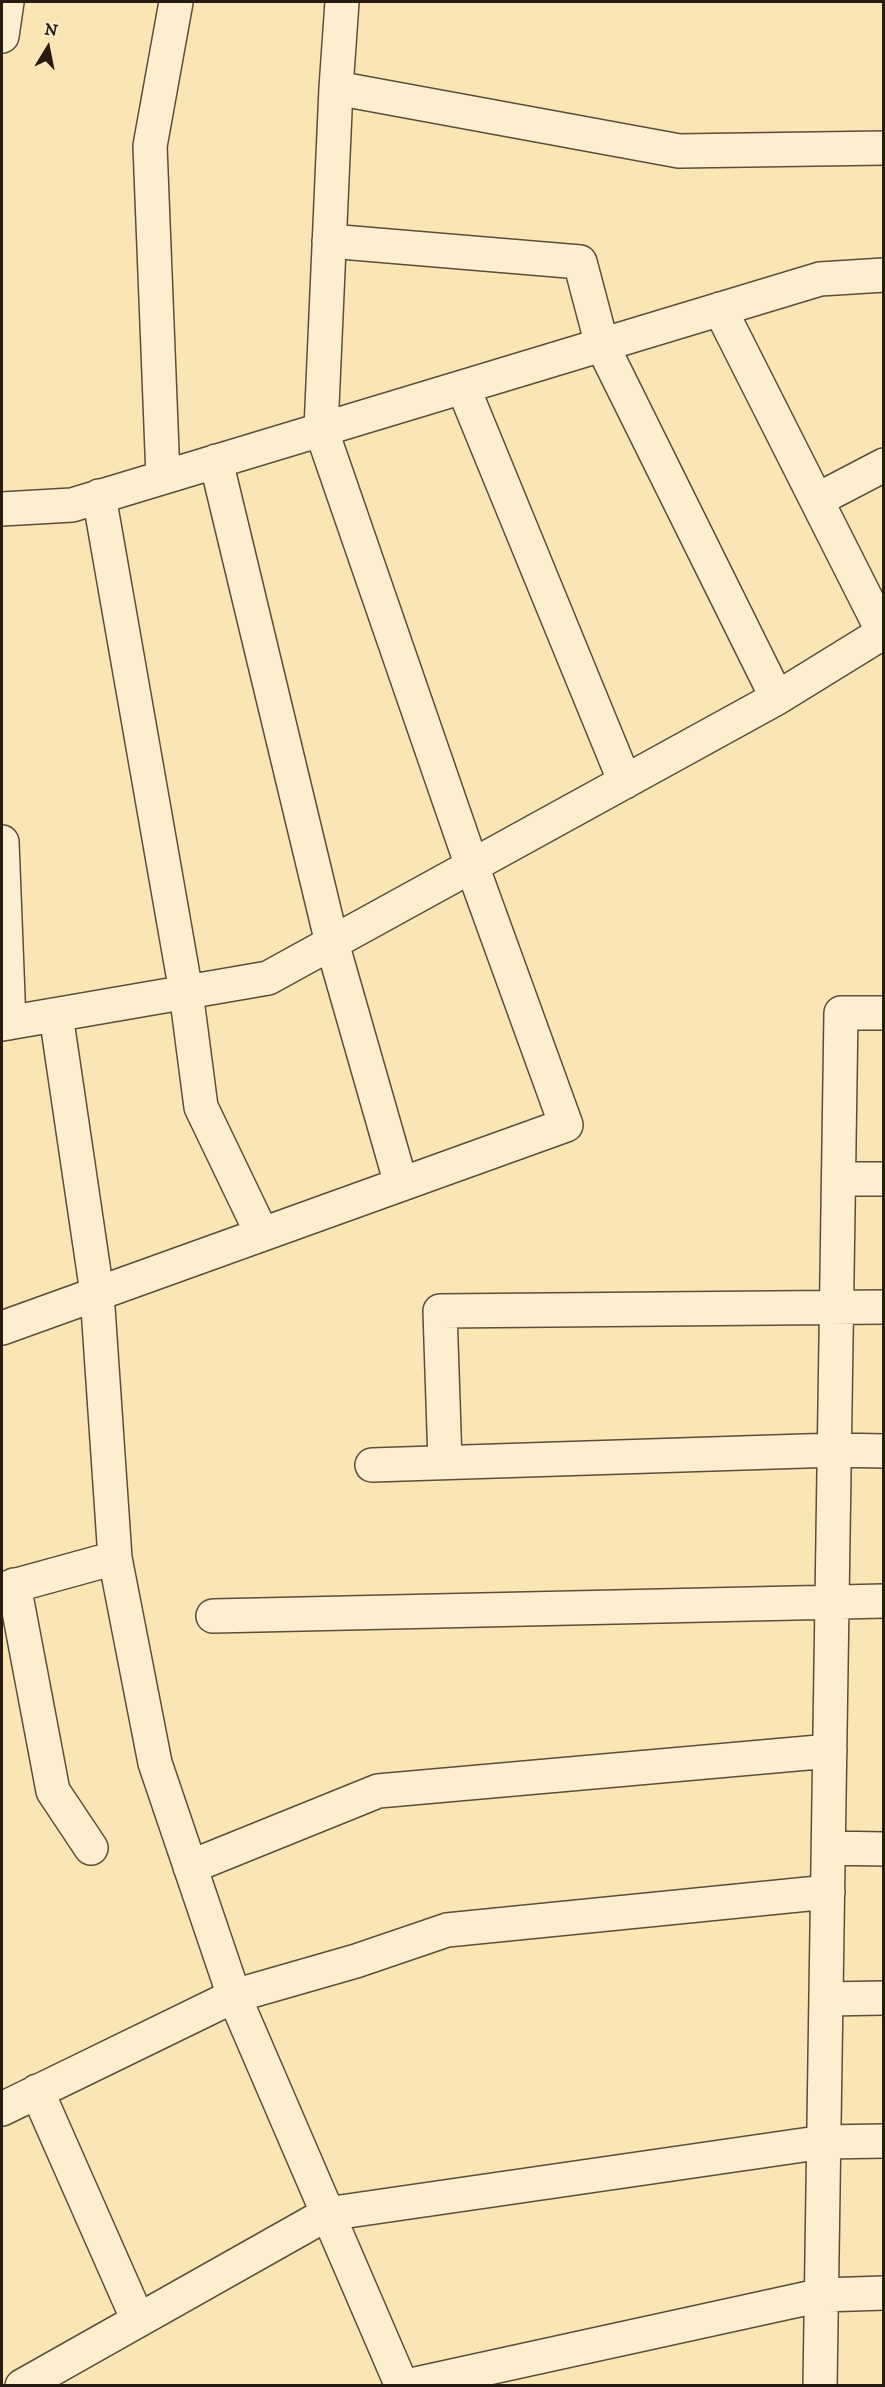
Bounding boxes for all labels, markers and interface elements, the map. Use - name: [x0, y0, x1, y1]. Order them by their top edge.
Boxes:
- north arrow: [18, 18, 78, 78]
- text: N: [43, 19, 59, 41]

